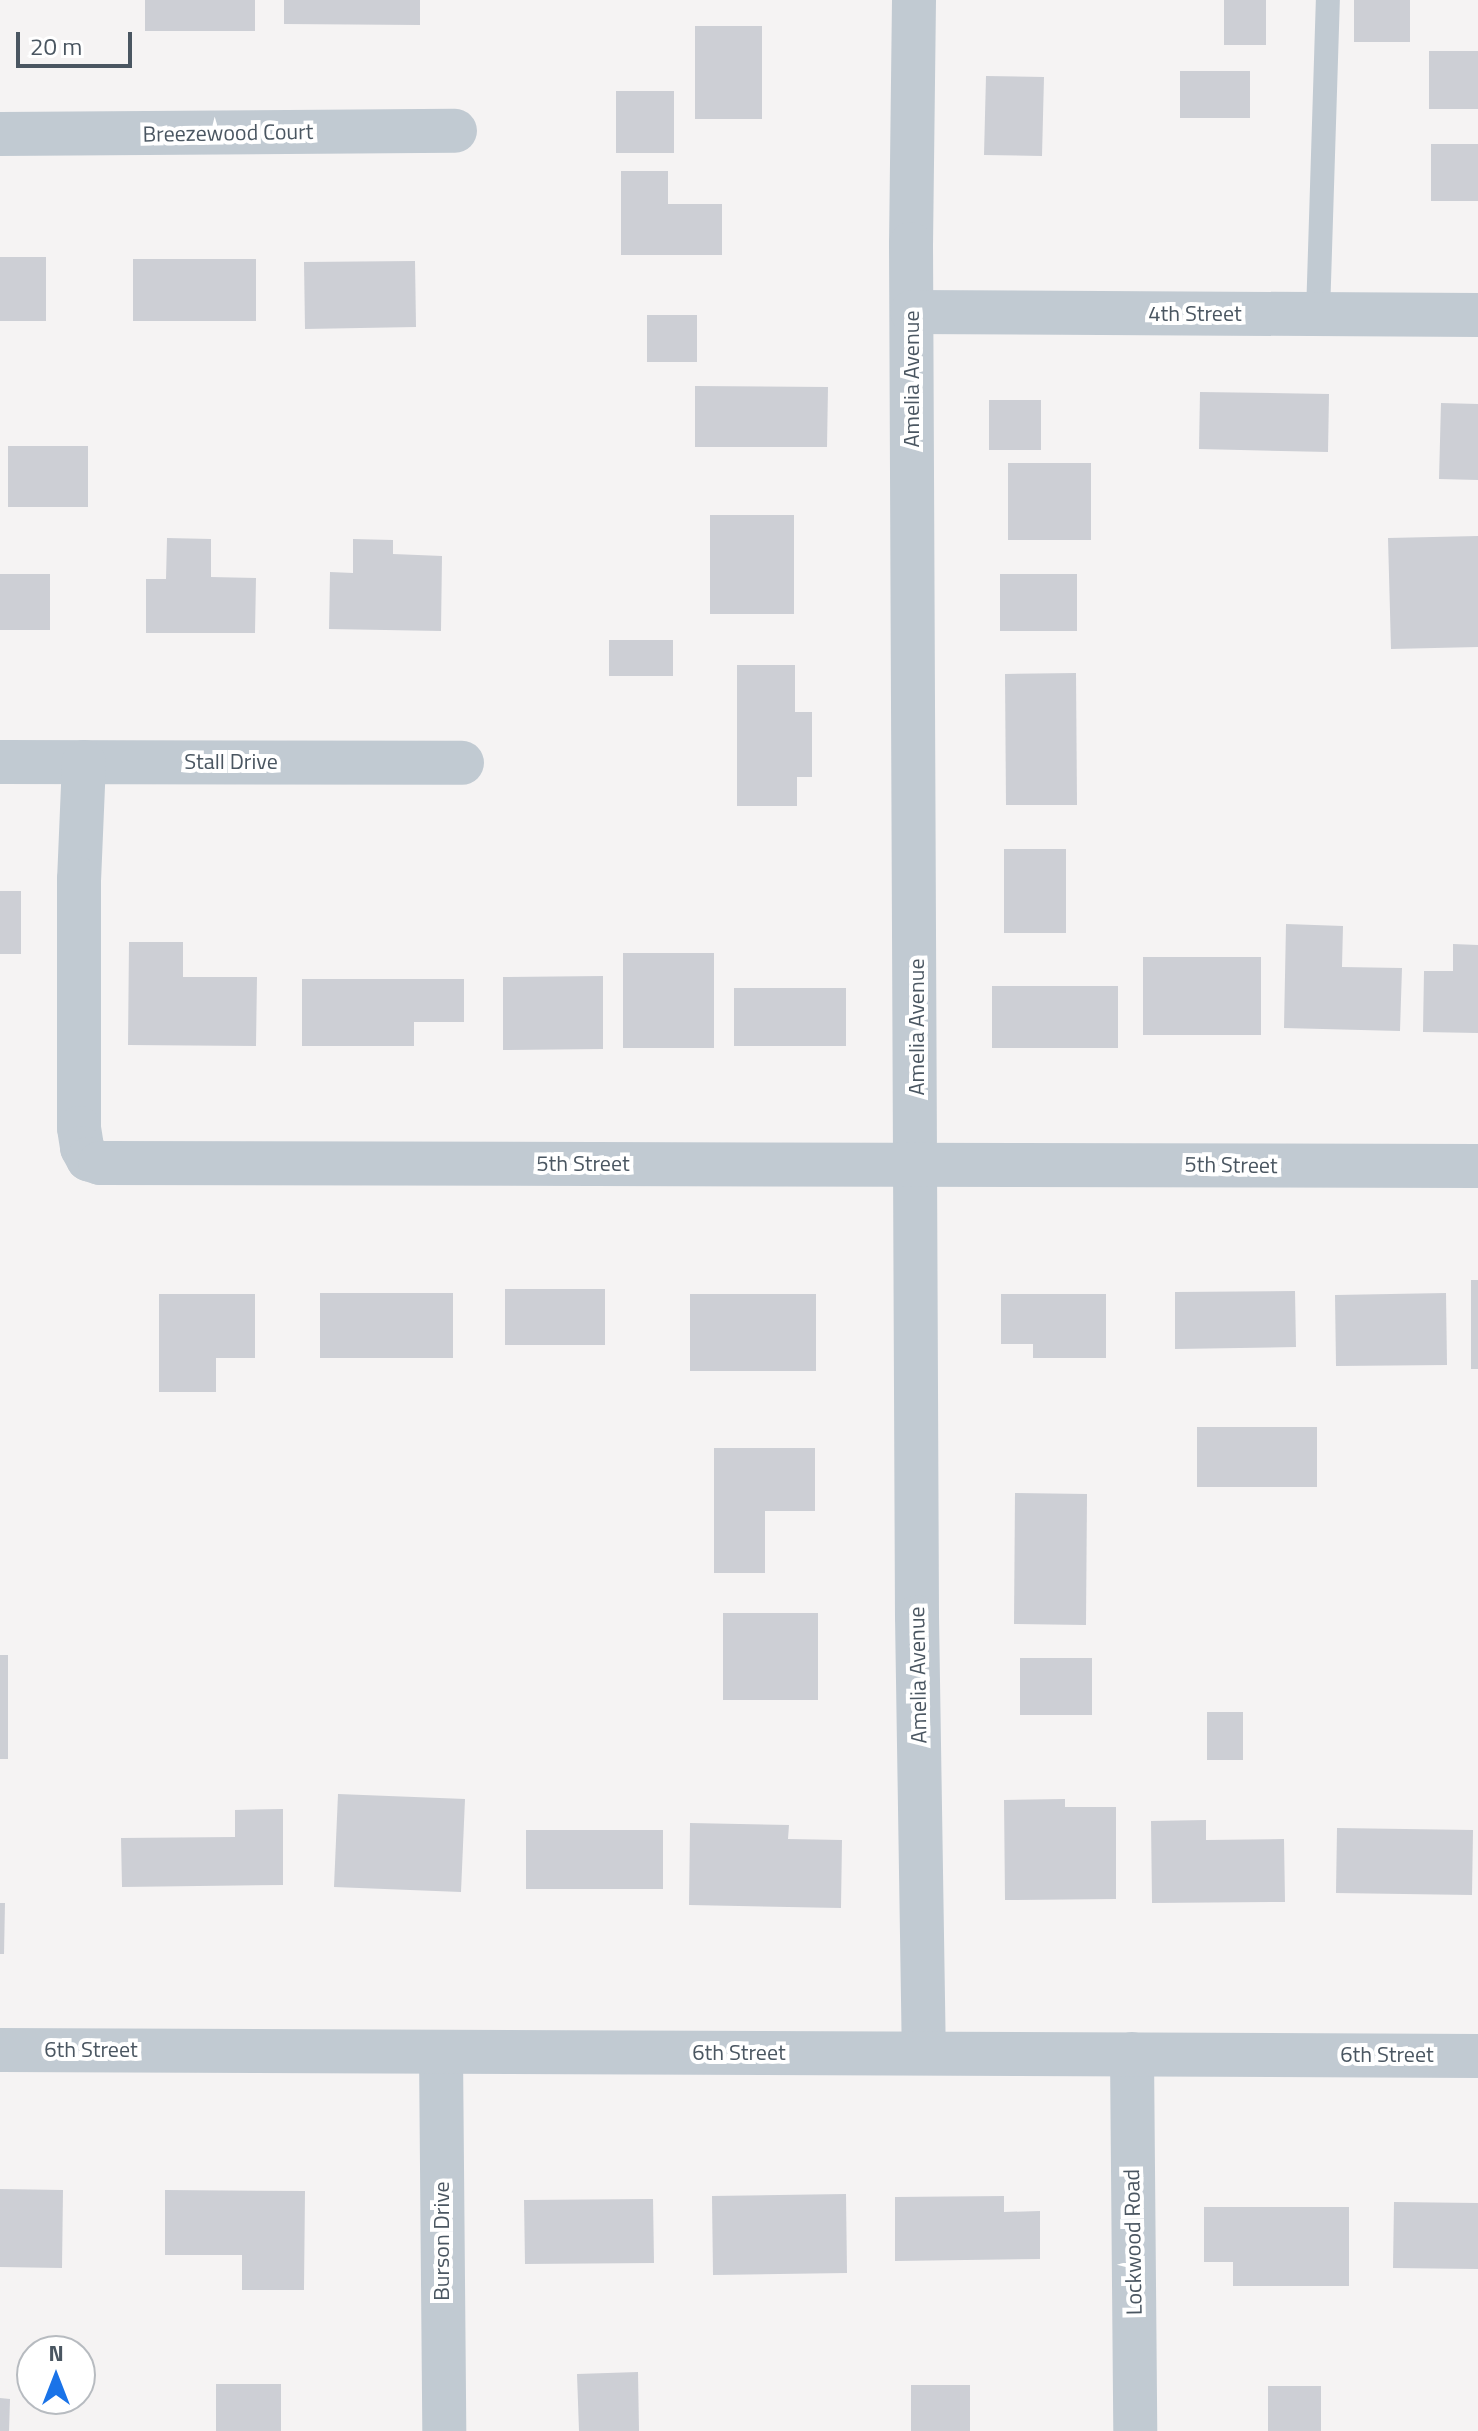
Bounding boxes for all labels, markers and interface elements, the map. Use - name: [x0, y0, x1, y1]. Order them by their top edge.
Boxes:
- scale bar: [20, 16, 136, 66]
- text: 20 m: [30, 28, 82, 64]
- street label: Breezewood Court: [142, 118, 314, 148]
- street label: 4th Street: [1148, 301, 1242, 327]
- street label: Amelia Avenue: [899, 310, 925, 448]
- street label: Stall Drive: [184, 749, 278, 775]
- street label: Amelia Avenue: [904, 958, 930, 1096]
- street label: 5th Street: [536, 1151, 630, 1177]
- street label: 5th Street: [1184, 1151, 1278, 1179]
- street label: Amelia Avenue: [904, 1606, 932, 1744]
- street label: 6th Street: [44, 2037, 138, 2063]
- street label: 6th Street: [692, 2040, 786, 2066]
- street label: 6th Street: [1340, 2042, 1434, 2068]
- street label: Lockwood Road: [1119, 2169, 1147, 2315]
- street label: Burson Drive: [429, 2181, 455, 2301]
- north arrow: [16, 2335, 96, 2415]
- text: N: [48, 2336, 64, 2370]

